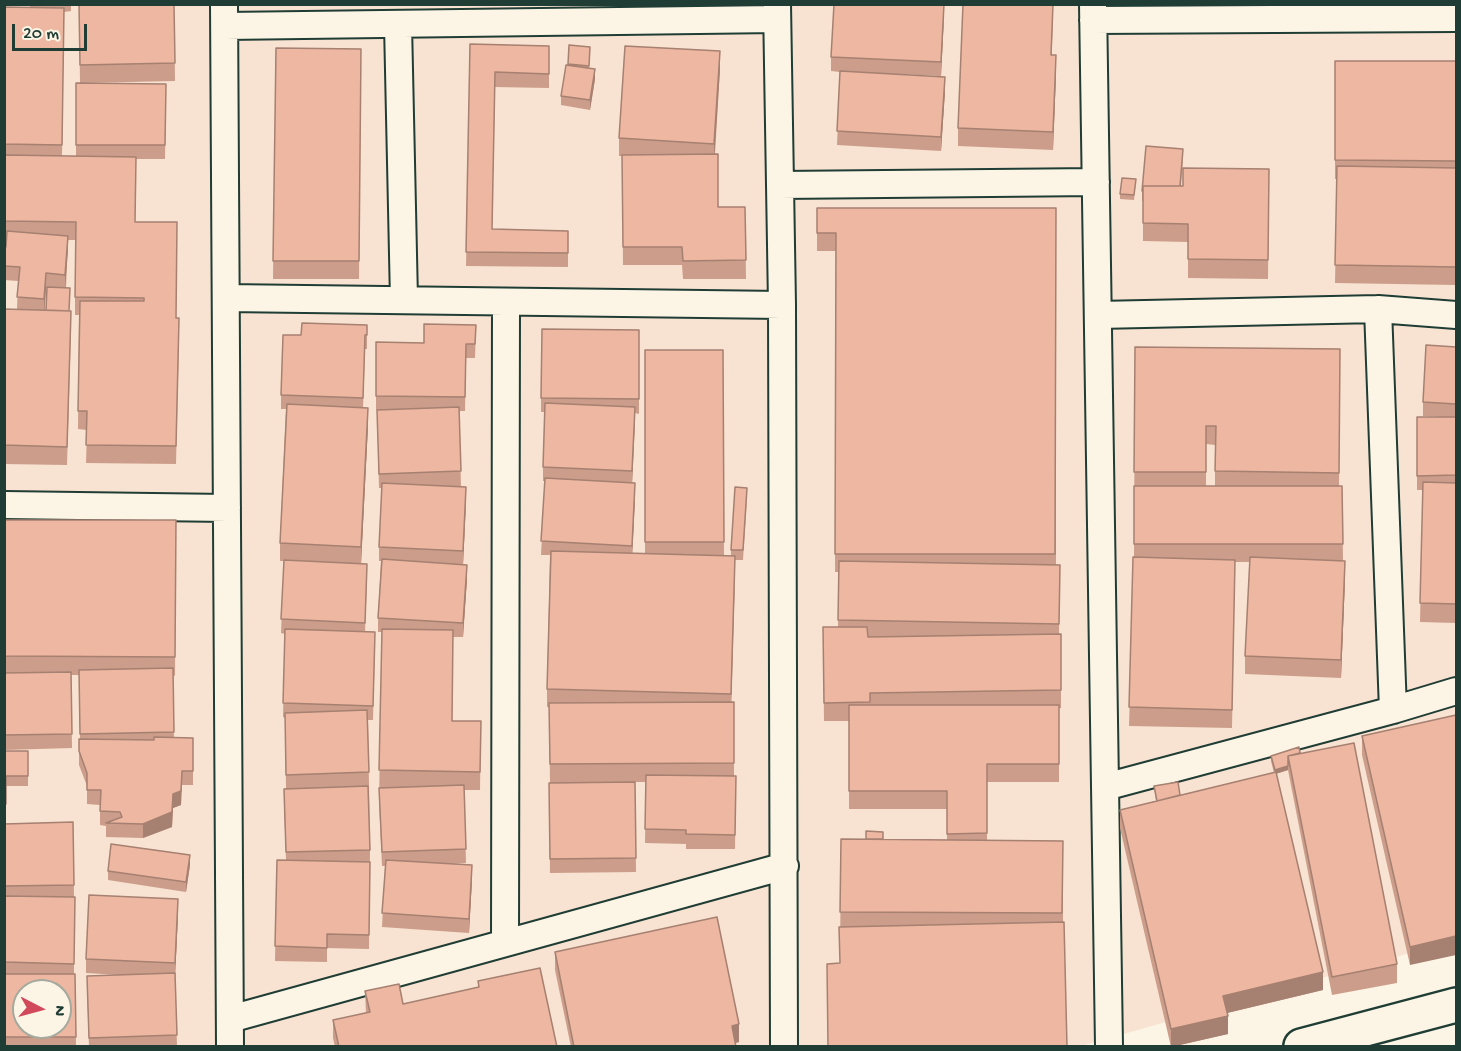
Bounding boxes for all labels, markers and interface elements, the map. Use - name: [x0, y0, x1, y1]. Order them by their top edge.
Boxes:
- scale bar: [15, 12, 90, 50]
- text: 20 m: [23, 24, 59, 45]
- north arrow: [12, 979, 72, 1039]
- text: N: [48, 1005, 68, 1017]

